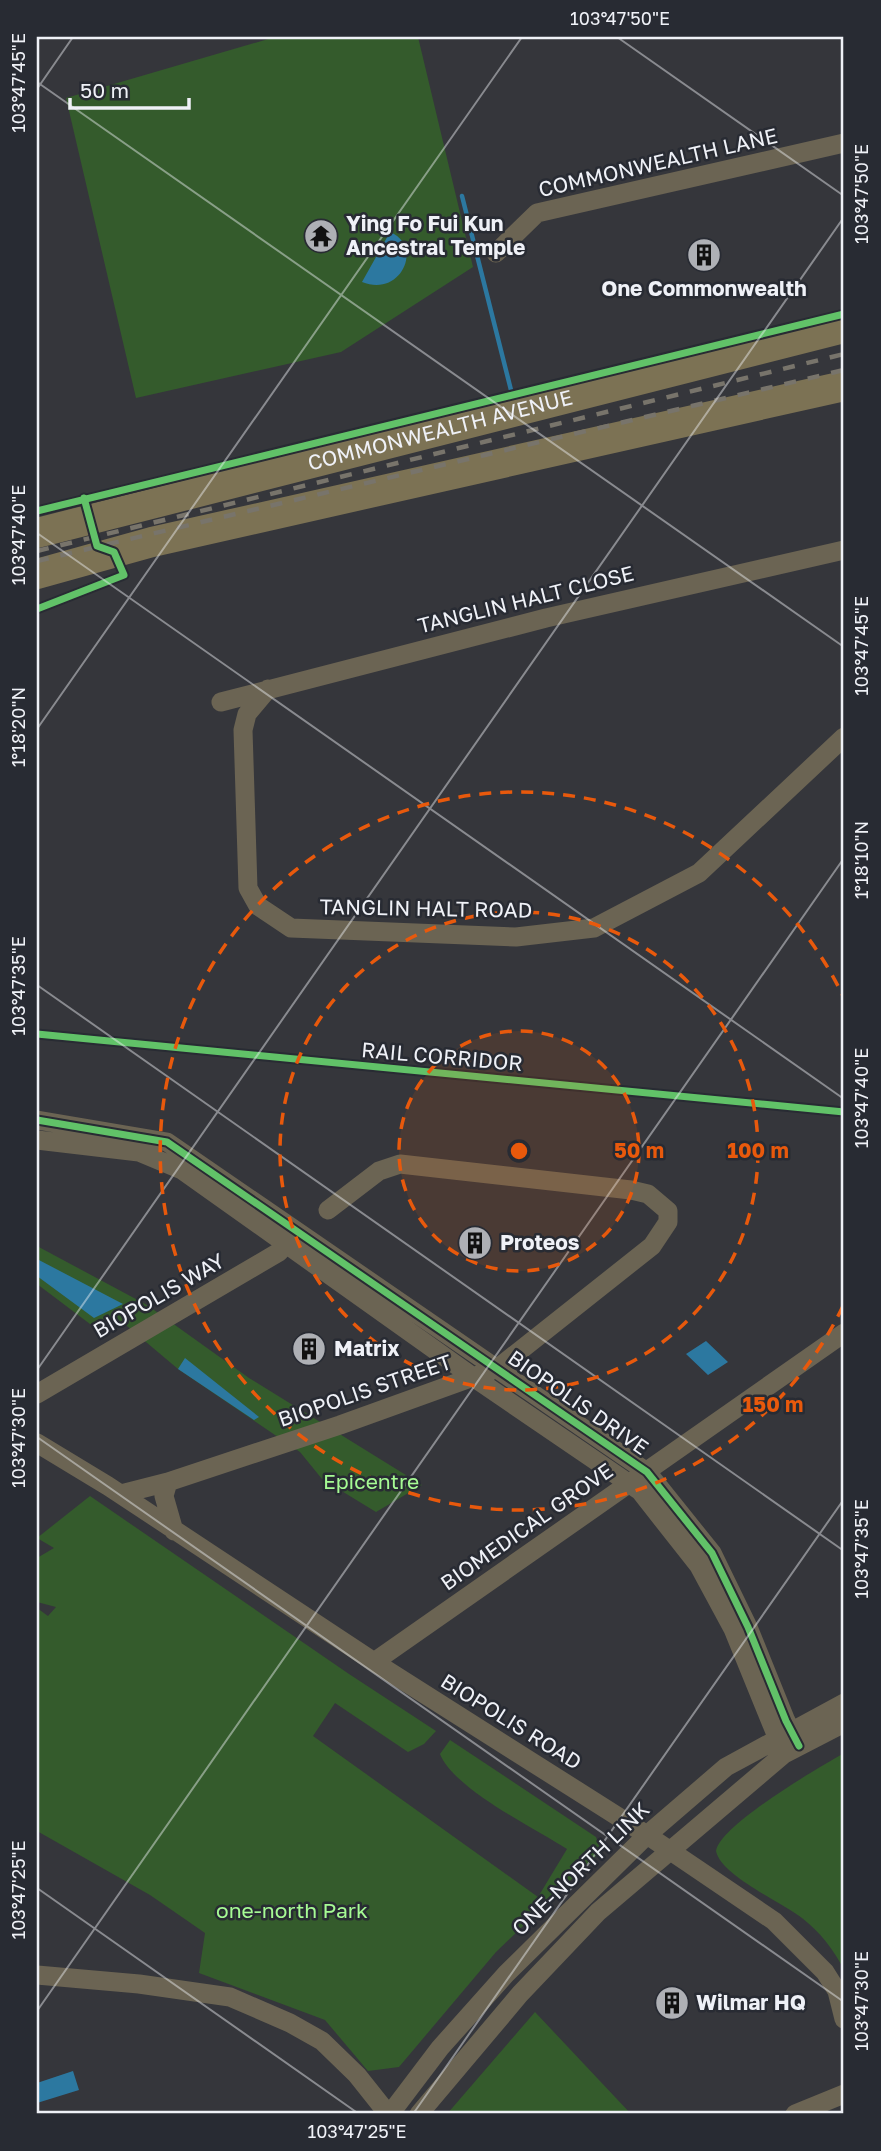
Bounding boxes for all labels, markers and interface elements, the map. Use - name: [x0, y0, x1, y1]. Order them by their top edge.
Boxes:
- text: 103°47'50"E: [570, 7, 670, 29]
- text: 103°47'45"E: [7, 33, 29, 133]
- scale bar: [70, 66, 189, 110]
- text: 50 m: [80, 77, 129, 103]
- street label: COMMONWEALTH LANE: [536, 122, 780, 202]
- text: 103°47'50"E: [850, 144, 872, 244]
- place label: Ying Fo Fui Kun Ancestral Temple: [346, 210, 525, 260]
- temple icon: Ying Fo Fui Kun Ancestral Temple: [302, 217, 340, 255]
- building icon: One Commonwealth: [685, 236, 723, 274]
- place label: One Commonwealth: [601, 275, 807, 301]
- street label: COMMONWEALTH AVENUE: [305, 383, 575, 476]
- text: 103°47'40"E: [7, 485, 29, 585]
- street label: TANGLIN HALT CLOSE: [415, 560, 636, 638]
- text: 103°47'45"E: [850, 596, 872, 696]
- text: 1°18'20"N: [7, 687, 29, 767]
- text: 1°18'10"N: [850, 821, 872, 899]
- street label: TANGLIN HALT ROAD: [319, 893, 533, 923]
- text: 103°47'35"E: [7, 936, 29, 1036]
- street label: RAIL CORRIDOR: [360, 1036, 524, 1076]
- text: 103°47'40"E: [850, 1048, 872, 1148]
- text: 50 m: [614, 1137, 664, 1163]
- text: 100 m: [727, 1137, 789, 1163]
- centre of rings: [507, 1139, 531, 1163]
- building icon: Proteos: [456, 1224, 494, 1262]
- place label: Proteos: [500, 1229, 580, 1255]
- street label: BIOPOLIS WAY: [88, 1247, 229, 1343]
- building icon: Matrix: [290, 1330, 328, 1368]
- place label: Matrix: [334, 1335, 399, 1361]
- street label: BIOPOLIS DRIVE: [503, 1344, 654, 1460]
- street label: BIOPOLIS STREET: [274, 1348, 455, 1432]
- text: 103°47'30"E: [7, 1388, 29, 1488]
- text: 150 m: [743, 1391, 803, 1417]
- street label: BIOMEDICAL GROVE: [435, 1457, 618, 1596]
- park label: Epicentre: [323, 1468, 419, 1494]
- text: 103°47'35"E: [850, 1499, 872, 1599]
- street label: BIOPOLIS ROAD: [436, 1667, 587, 1775]
- street label: ONE-NORTH LINK: [506, 1796, 654, 1941]
- text: 103°47'25"E: [7, 1840, 29, 1940]
- park label: one-north Park: [216, 1897, 368, 1923]
- text: 103°47'30"E: [850, 1951, 872, 2051]
- building icon: Wilmar HQ: [653, 1984, 691, 2022]
- place label: Wilmar HQ: [696, 1989, 806, 2015]
- text: 103°47'25"E: [307, 2120, 407, 2142]

